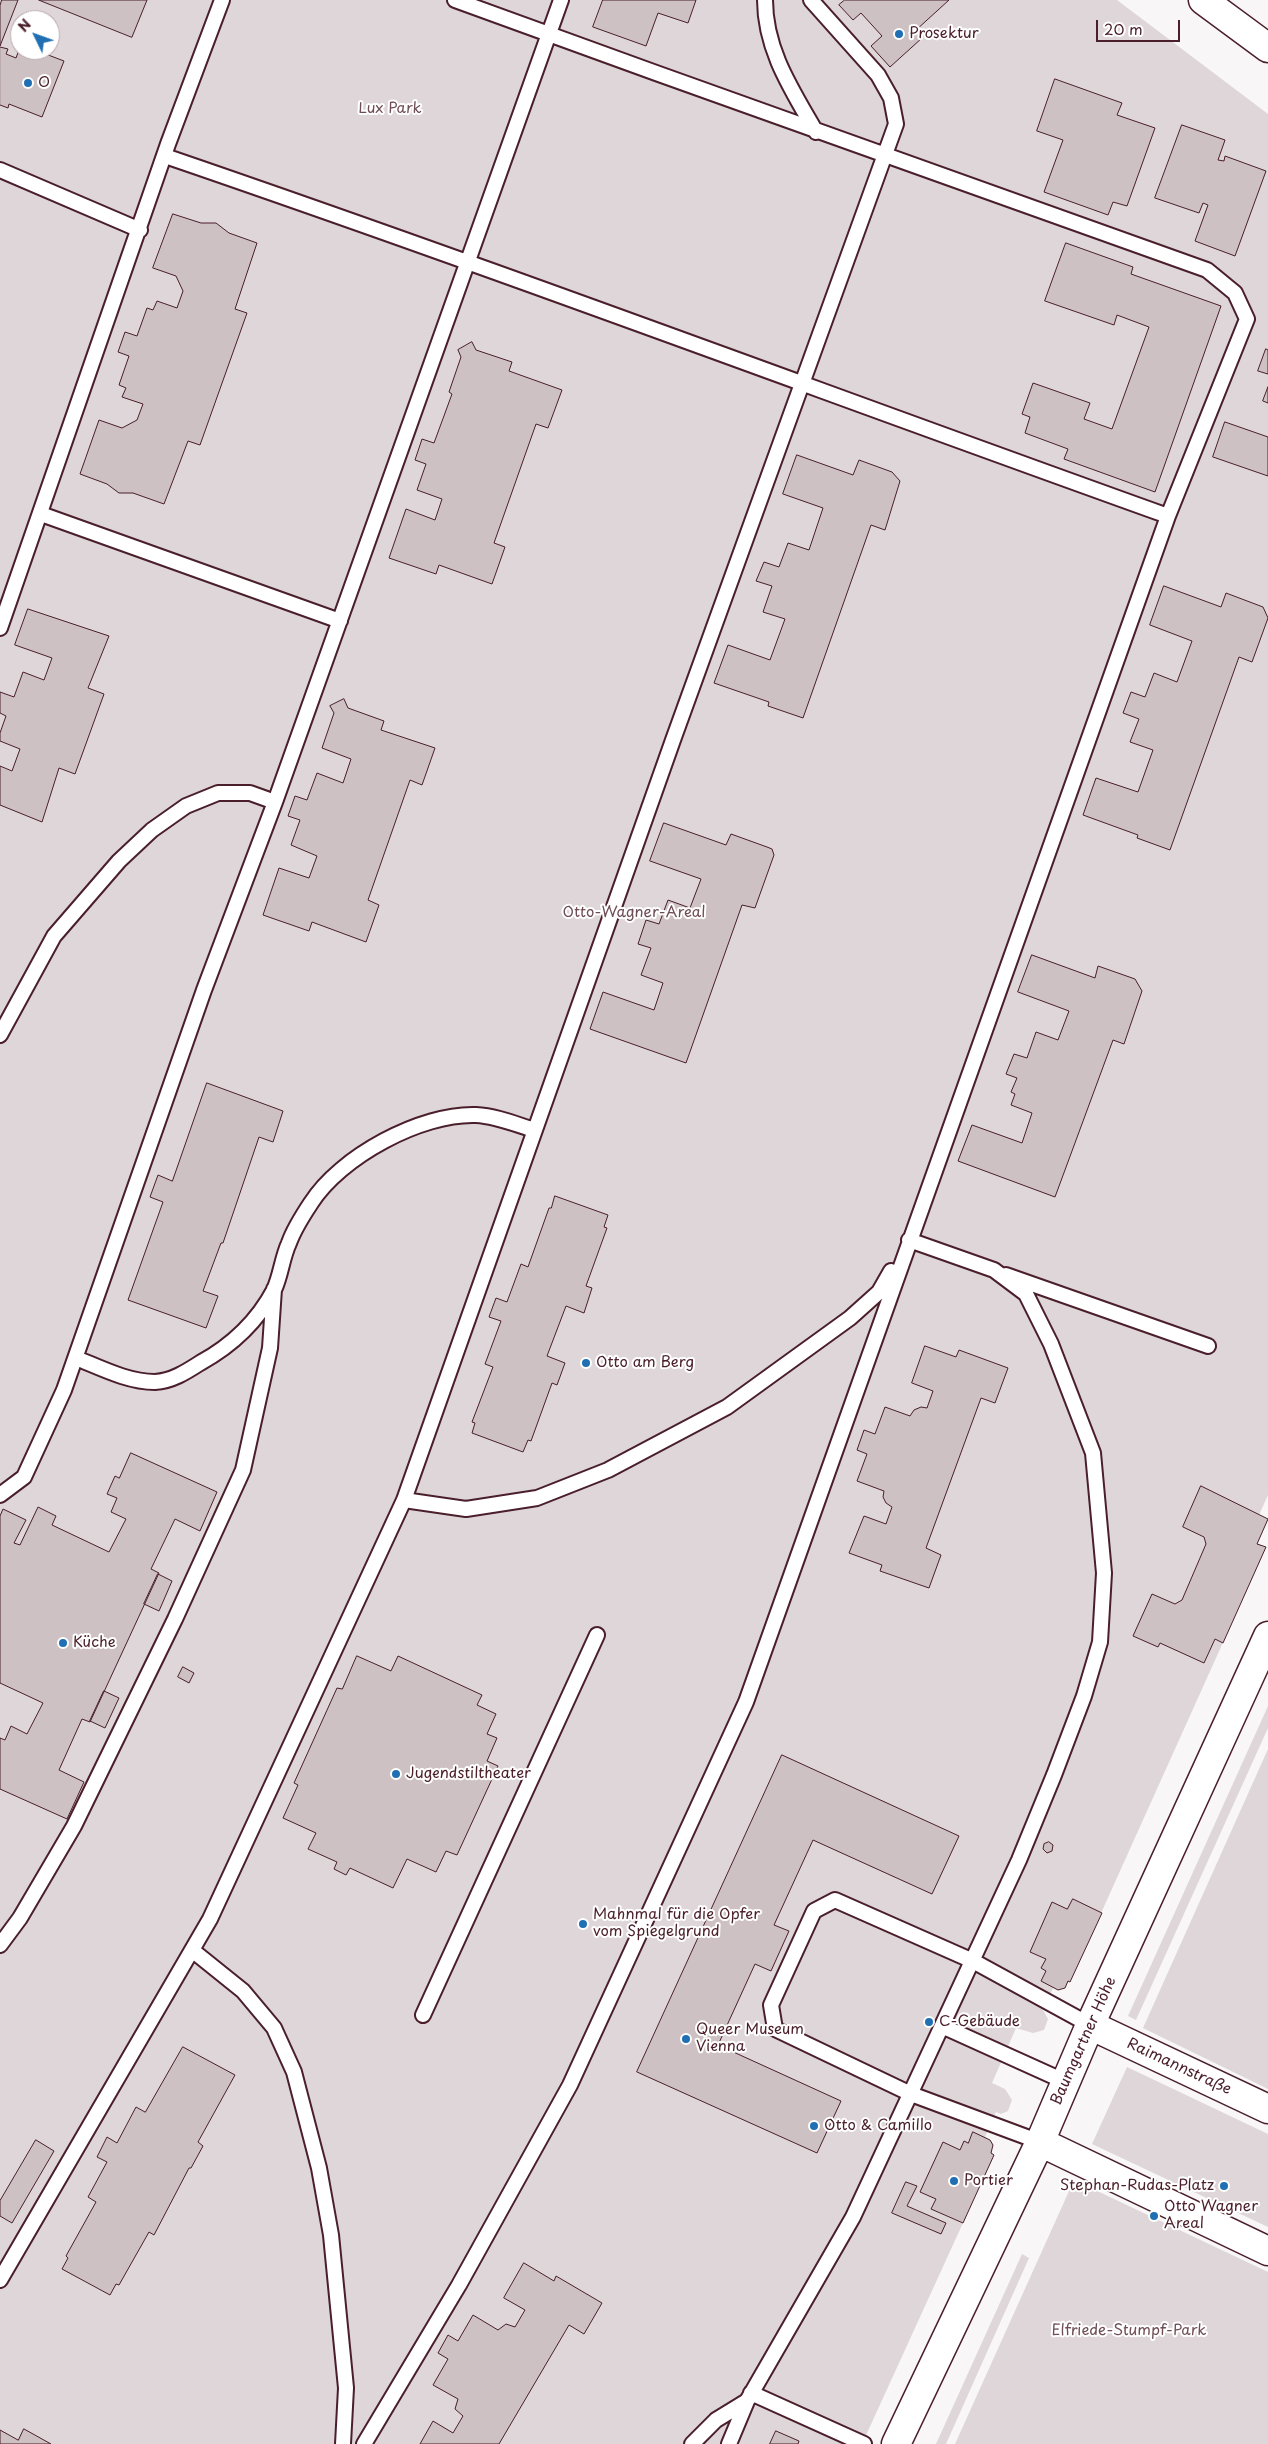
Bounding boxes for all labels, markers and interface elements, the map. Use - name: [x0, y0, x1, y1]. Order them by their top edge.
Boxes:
- north arrow: [10, 10, 60, 60]
- scale bar: [1098, 10, 1182, 42]
- text: N: [13, 14, 36, 36]
- text: 20 m: [1104, 17, 1143, 40]
- place label: Prosektur: [909, 25, 979, 43]
- marker: Prosektur: [893, 28, 905, 40]
- place label: O: [38, 74, 50, 92]
- marker: O: [22, 77, 34, 89]
- park label: Lux Park: [358, 100, 422, 118]
- park label: Otto-Wagner-Areal: [563, 904, 705, 922]
- place label: Otto am Berg: [596, 1354, 694, 1372]
- marker: Otto am Berg: [580, 1357, 592, 1369]
- place label: Küche: [73, 1634, 116, 1652]
- marker: Küche: [57, 1637, 69, 1649]
- place label: Jugendstiltheater: [406, 1765, 531, 1783]
- marker: Jugendstiltheater: [390, 1768, 402, 1780]
- place label: Mahnmal für die Opfer vom Spiegelgrund: [593, 1906, 760, 1941]
- marker: Mahnmal für die Opfer vom Spiegelgrund: [577, 1918, 589, 1930]
- street label: Baumgartner Höhe: [1048, 1974, 1120, 2108]
- place label: C-Gebäude: [939, 2013, 1020, 2031]
- marker: C-Gebäude: [923, 2016, 935, 2028]
- place label: Queer Museum Vienna: [696, 2021, 804, 2056]
- marker: Queer Museum Vienna: [680, 2033, 692, 2045]
- street label: Raimannstraße: [1124, 2035, 1234, 2099]
- place label: Otto & Camillo: [824, 2117, 932, 2135]
- marker: Otto & Camillo: [808, 2120, 820, 2132]
- place label: Portier: [964, 2172, 1013, 2190]
- marker: Portier: [948, 2175, 960, 2187]
- place label: Stephan-Rudas-Platz: [1060, 2177, 1214, 2195]
- marker: Stephan-Rudas-Platz: [1218, 2180, 1230, 2192]
- place label: Otto Wagner Areal: [1164, 2198, 1258, 2233]
- marker: Otto Wagner Areal: [1148, 2210, 1160, 2222]
- park label: Elfriede-Stumpf-Park: [1052, 2322, 1206, 2340]

